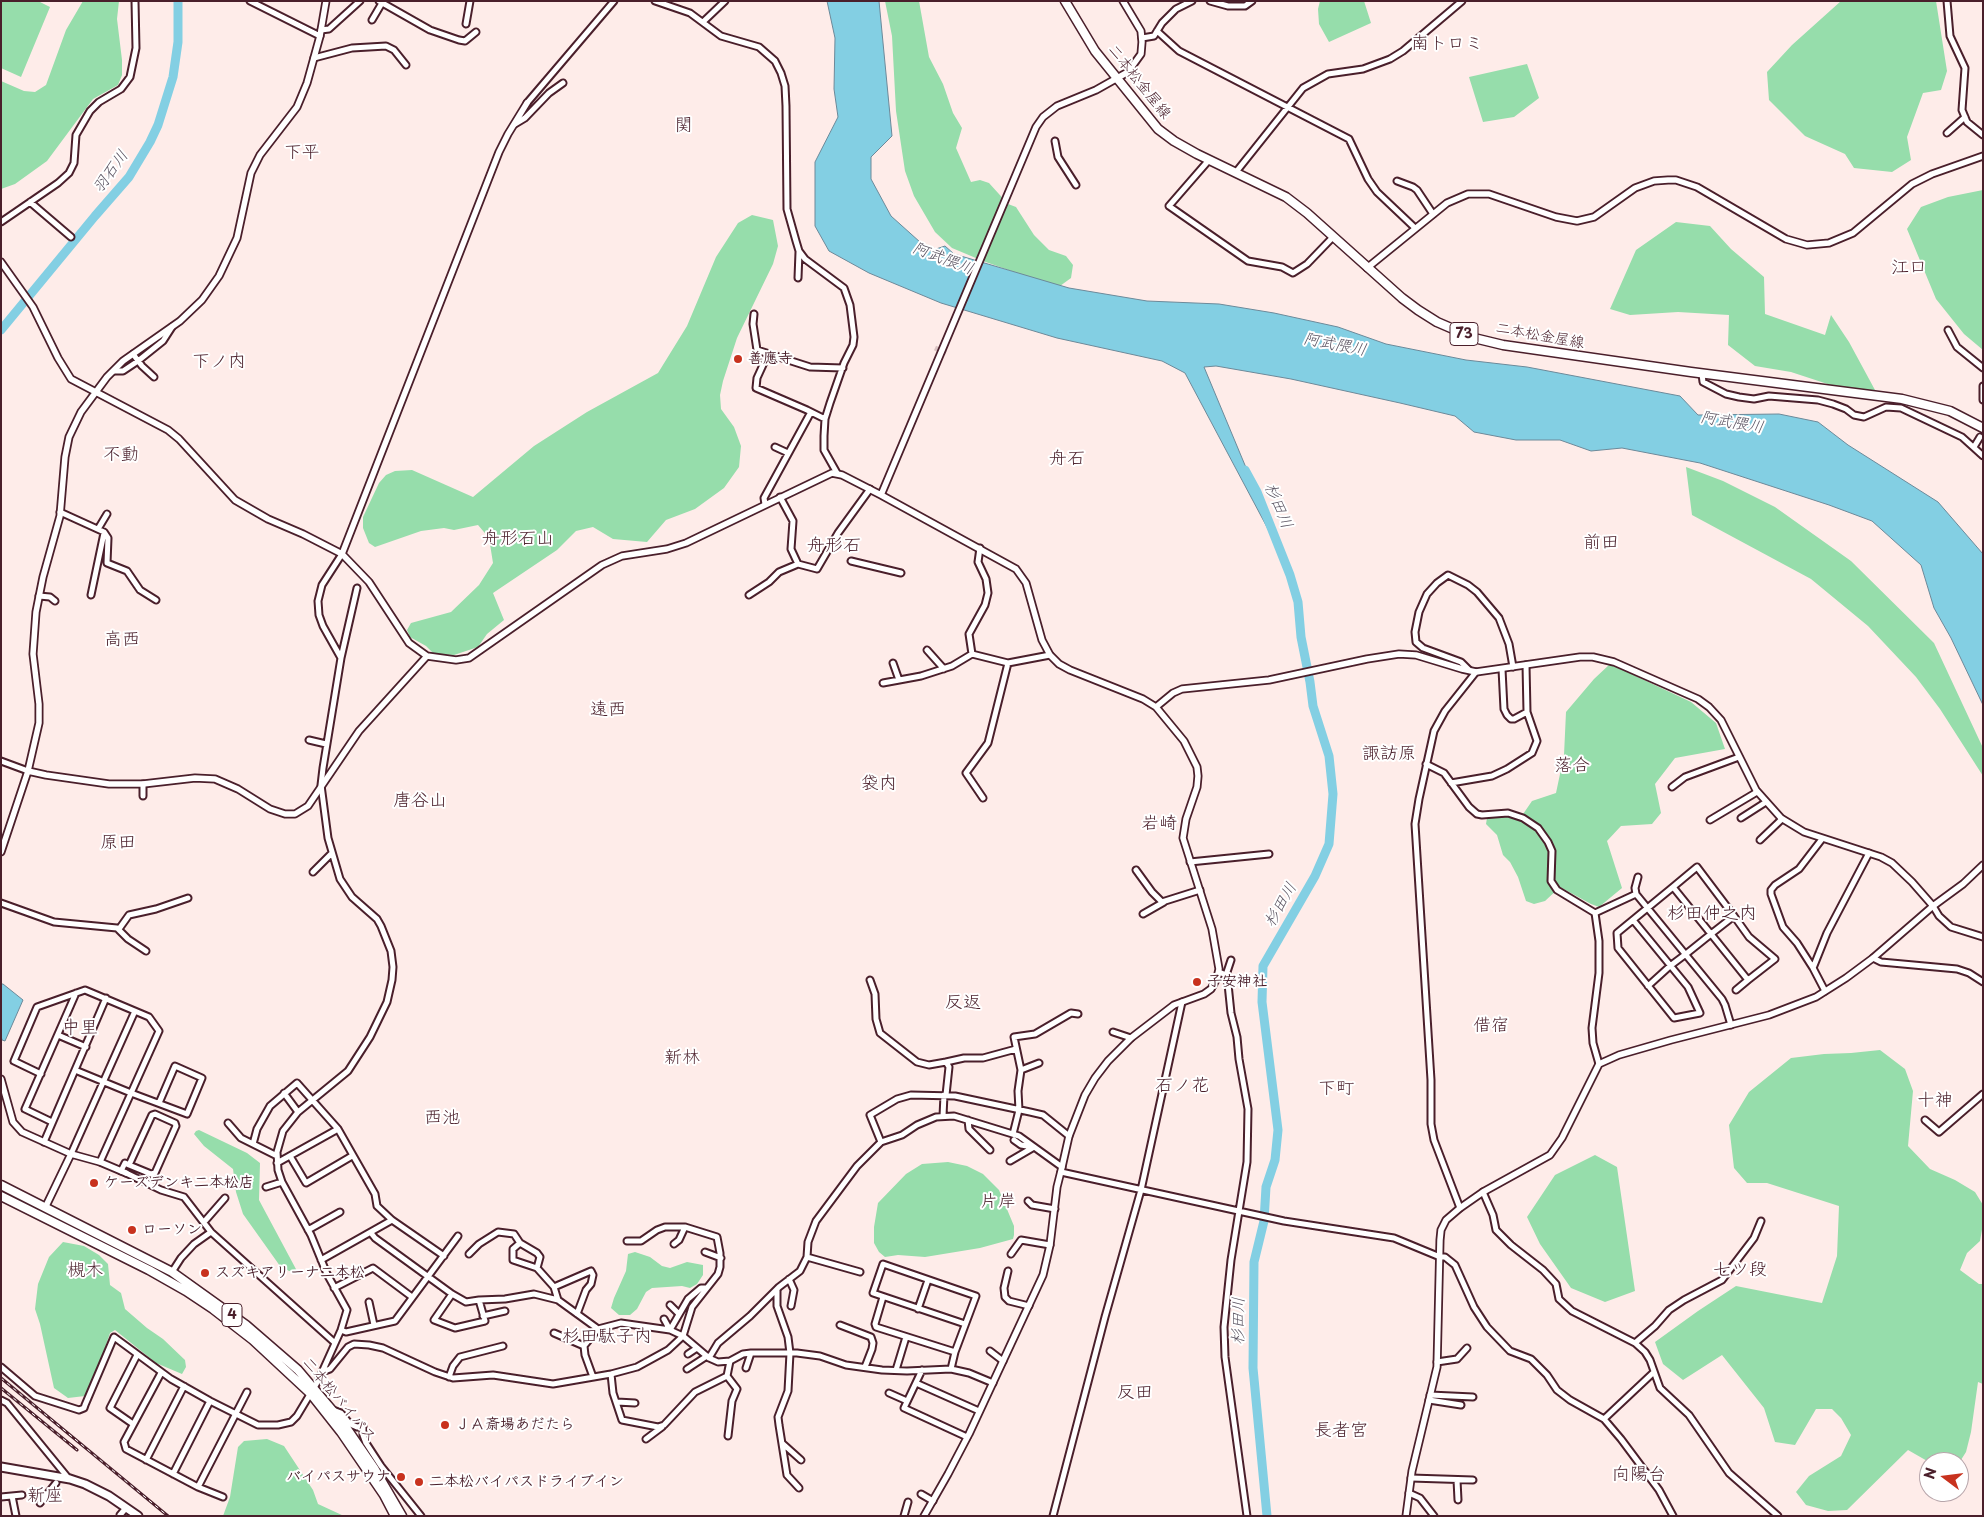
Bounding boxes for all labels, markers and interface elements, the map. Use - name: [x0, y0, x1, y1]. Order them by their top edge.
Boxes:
- district label: 南トロミ: [1411, 33, 1483, 55]
- street label: 二本松金屋線: [1104, 41, 1174, 123]
- district label: 関: [675, 115, 693, 137]
- district label: 下平: [284, 142, 320, 164]
- water label: 羽石川: [89, 147, 133, 197]
- water label: 阿武隈川: [910, 239, 976, 279]
- district label: 江口: [1891, 257, 1927, 279]
- street label: 二本松金屋線: [1494, 319, 1586, 353]
- road number: 73: [1450, 322, 1478, 346]
- water label: 阿武隈川: [1302, 329, 1368, 361]
- place label: 善應寺: [748, 350, 793, 368]
- district label: 下ノ内: [192, 351, 246, 373]
- marker: 善應寺: [732, 353, 744, 365]
- water label: 阿武隈川: [1699, 408, 1765, 438]
- district label: 不動: [103, 444, 139, 466]
- district label: 舟石: [1049, 448, 1085, 470]
- water label: 杉田川: [1260, 480, 1296, 532]
- district label: 舟形石山: [482, 528, 554, 550]
- district label: 前田: [1583, 532, 1619, 554]
- district label: 舟形石: [807, 535, 861, 557]
- district label: 高西: [104, 629, 140, 651]
- district label: 遠西: [590, 699, 626, 721]
- district label: 諏訪原: [1362, 743, 1416, 765]
- district label: 落合: [1554, 755, 1590, 777]
- district label: 袋内: [861, 773, 897, 795]
- district label: 唐谷山: [393, 790, 447, 812]
- district label: 岩崎: [1141, 813, 1177, 835]
- district label: 原田: [100, 832, 136, 854]
- water label: 杉田川: [1261, 879, 1301, 931]
- district label: 杉田仲之内: [1667, 903, 1757, 925]
- place label: 子安神社: [1207, 973, 1267, 991]
- marker: 子安神社: [1191, 976, 1203, 988]
- district label: 反返: [945, 992, 981, 1014]
- district label: 借宿: [1473, 1015, 1509, 1037]
- district label: 中里: [62, 1017, 98, 1039]
- district label: 新林: [664, 1047, 700, 1069]
- district label: 石ノ花: [1155, 1075, 1209, 1097]
- district label: 下町: [1318, 1078, 1354, 1100]
- district label: 十神: [1917, 1090, 1953, 1112]
- district label: 西池: [424, 1107, 460, 1129]
- place label: ケーズデンキ二本松店: [104, 1174, 254, 1192]
- marker: ケーズデンキ二本松店: [88, 1177, 100, 1189]
- district label: 片岸: [980, 1191, 1016, 1213]
- place label: ローソン: [142, 1221, 202, 1239]
- marker: ローソン: [126, 1224, 138, 1236]
- district label: 七ツ段: [1713, 1259, 1767, 1281]
- district label: 槻木: [67, 1260, 103, 1282]
- place label: スズキアリーナ二本松: [215, 1264, 365, 1282]
- marker: スズキアリーナ二本松: [199, 1267, 211, 1279]
- water label: 杉田川: [1229, 1297, 1249, 1345]
- road number: 4: [222, 1304, 242, 1326]
- district label: 杉田駄子内: [562, 1326, 652, 1348]
- street label: 二本松バイパス: [298, 1354, 380, 1446]
- district label: 反田: [1117, 1382, 1153, 1404]
- place label: ＪＡ斎場あだたら: [455, 1416, 575, 1434]
- marker: ＪＡ斎場あだたら: [439, 1419, 451, 1431]
- district label: 長者宮: [1314, 1420, 1368, 1442]
- north arrow: [1919, 1452, 1969, 1502]
- district label: 向陽台: [1612, 1464, 1666, 1486]
- text: N: [1918, 1465, 1942, 1481]
- place label: バイパスサウナ: [286, 1468, 391, 1486]
- marker: バイパスサウナ: [395, 1471, 407, 1483]
- place label: 二本松バイパスドライブイン: [429, 1473, 624, 1491]
- marker: 二本松バイパスドライブイン: [413, 1476, 425, 1488]
- district label: 新座: [27, 1485, 63, 1507]

